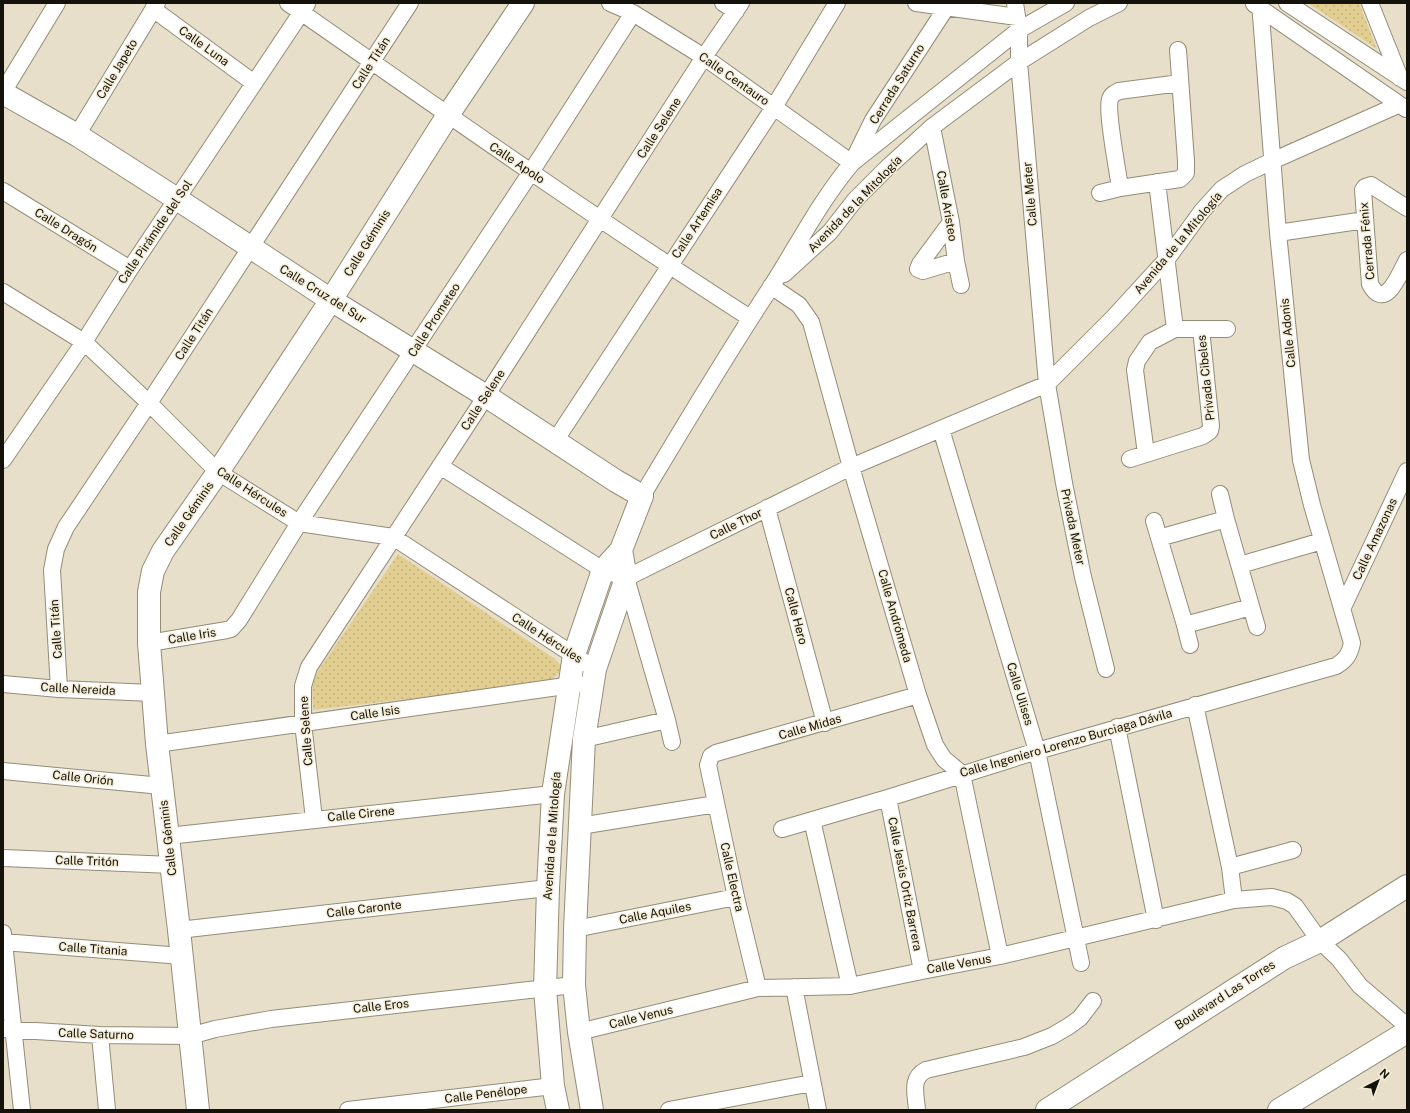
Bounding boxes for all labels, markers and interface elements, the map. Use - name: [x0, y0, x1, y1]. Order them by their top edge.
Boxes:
- street label: Calle Luna: [176, 23, 232, 69]
- street label: Calle Titán: [349, 34, 393, 92]
- street label: Calle Japeto: [94, 36, 140, 102]
- street label: Cerrada Saturno: [867, 41, 927, 127]
- street label: Calle Centauro: [696, 50, 772, 109]
- street label: Calle Selene: [634, 95, 684, 161]
- street label: Calle Apolo: [487, 139, 548, 187]
- street label: Avenida de la Mitología: [805, 153, 905, 255]
- street label: Calle Meter: [1020, 161, 1040, 227]
- street label: Calle Aristeo: [934, 170, 960, 243]
- street label: Calle Pirámide del Sol: [115, 177, 195, 286]
- street label: Calle Artemisa: [669, 185, 725, 261]
- street label: Avenida de la Mitología: [1131, 189, 1225, 297]
- street label: Cerrada Fénix: [1357, 201, 1377, 280]
- street label: Calle Dragón: [32, 205, 100, 255]
- street label: Calle Géminis: [341, 207, 393, 279]
- street label: Calle Cruz del Sur: [277, 262, 369, 327]
- street label: Calle Prometeo: [405, 280, 463, 360]
- street label: Calle Adonis: [1277, 298, 1299, 368]
- street label: Calle Titán: [172, 305, 216, 363]
- street label: Privada Cibeles: [1195, 335, 1217, 421]
- street label: Calle Selene: [458, 367, 508, 433]
- street label: Calle Hércules: [214, 464, 290, 520]
- street label: Calle Géminis: [161, 479, 217, 549]
- street label: Privada Meter: [1058, 488, 1088, 567]
- street label: Calle Amazonas: [1350, 496, 1400, 582]
- street label: Calle Thor: [707, 505, 765, 543]
- street label: Calle Andrómeda: [875, 568, 915, 664]
- street label: Calle Hero: [782, 586, 810, 646]
- street label: Calle Titán: [47, 599, 65, 659]
- street label: Calle Hércules: [509, 610, 585, 666]
- street label: Calle Iris: [167, 625, 217, 647]
- street label: Calle Ulises: [1004, 661, 1036, 727]
- street label: Calle Nereida: [40, 680, 116, 698]
- street label: Calle Selene: [297, 695, 315, 766]
- street label: Calle Isis: [349, 703, 401, 723]
- street label: Calle Ingeniero Lorenzo Burciaga Dávila: [958, 706, 1174, 780]
- street label: Calle Midas: [777, 711, 843, 743]
- street label: Calle Orión: [52, 768, 114, 788]
- street label: Avenida de la Mitología: [541, 771, 563, 901]
- street label: Calle Géminis: [156, 799, 180, 877]
- street label: Calle Cirene: [327, 803, 396, 824]
- street label: Calle Jesús Ortiz Barrera: [885, 816, 925, 952]
- street label: Calle Electra: [717, 841, 747, 913]
- street label: Calle Tritón: [55, 853, 119, 869]
- street label: Calle Caronte: [326, 897, 402, 921]
- street label: Calle Aquiles: [618, 899, 692, 927]
- street label: Calle Titania: [58, 940, 128, 958]
- street label: Calle Venus: [926, 951, 992, 977]
- street label: Boulevard Las Torres: [1172, 957, 1278, 1033]
- street label: Calle Eros: [352, 996, 410, 1016]
- street label: Calle Venus: [608, 1002, 674, 1032]
- street label: Calle Saturno: [58, 1026, 134, 1042]
- north arrow: [1358, 1061, 1398, 1101]
- text: N: [1377, 1066, 1392, 1081]
- street label: Calle Penélope: [444, 1082, 528, 1106]

